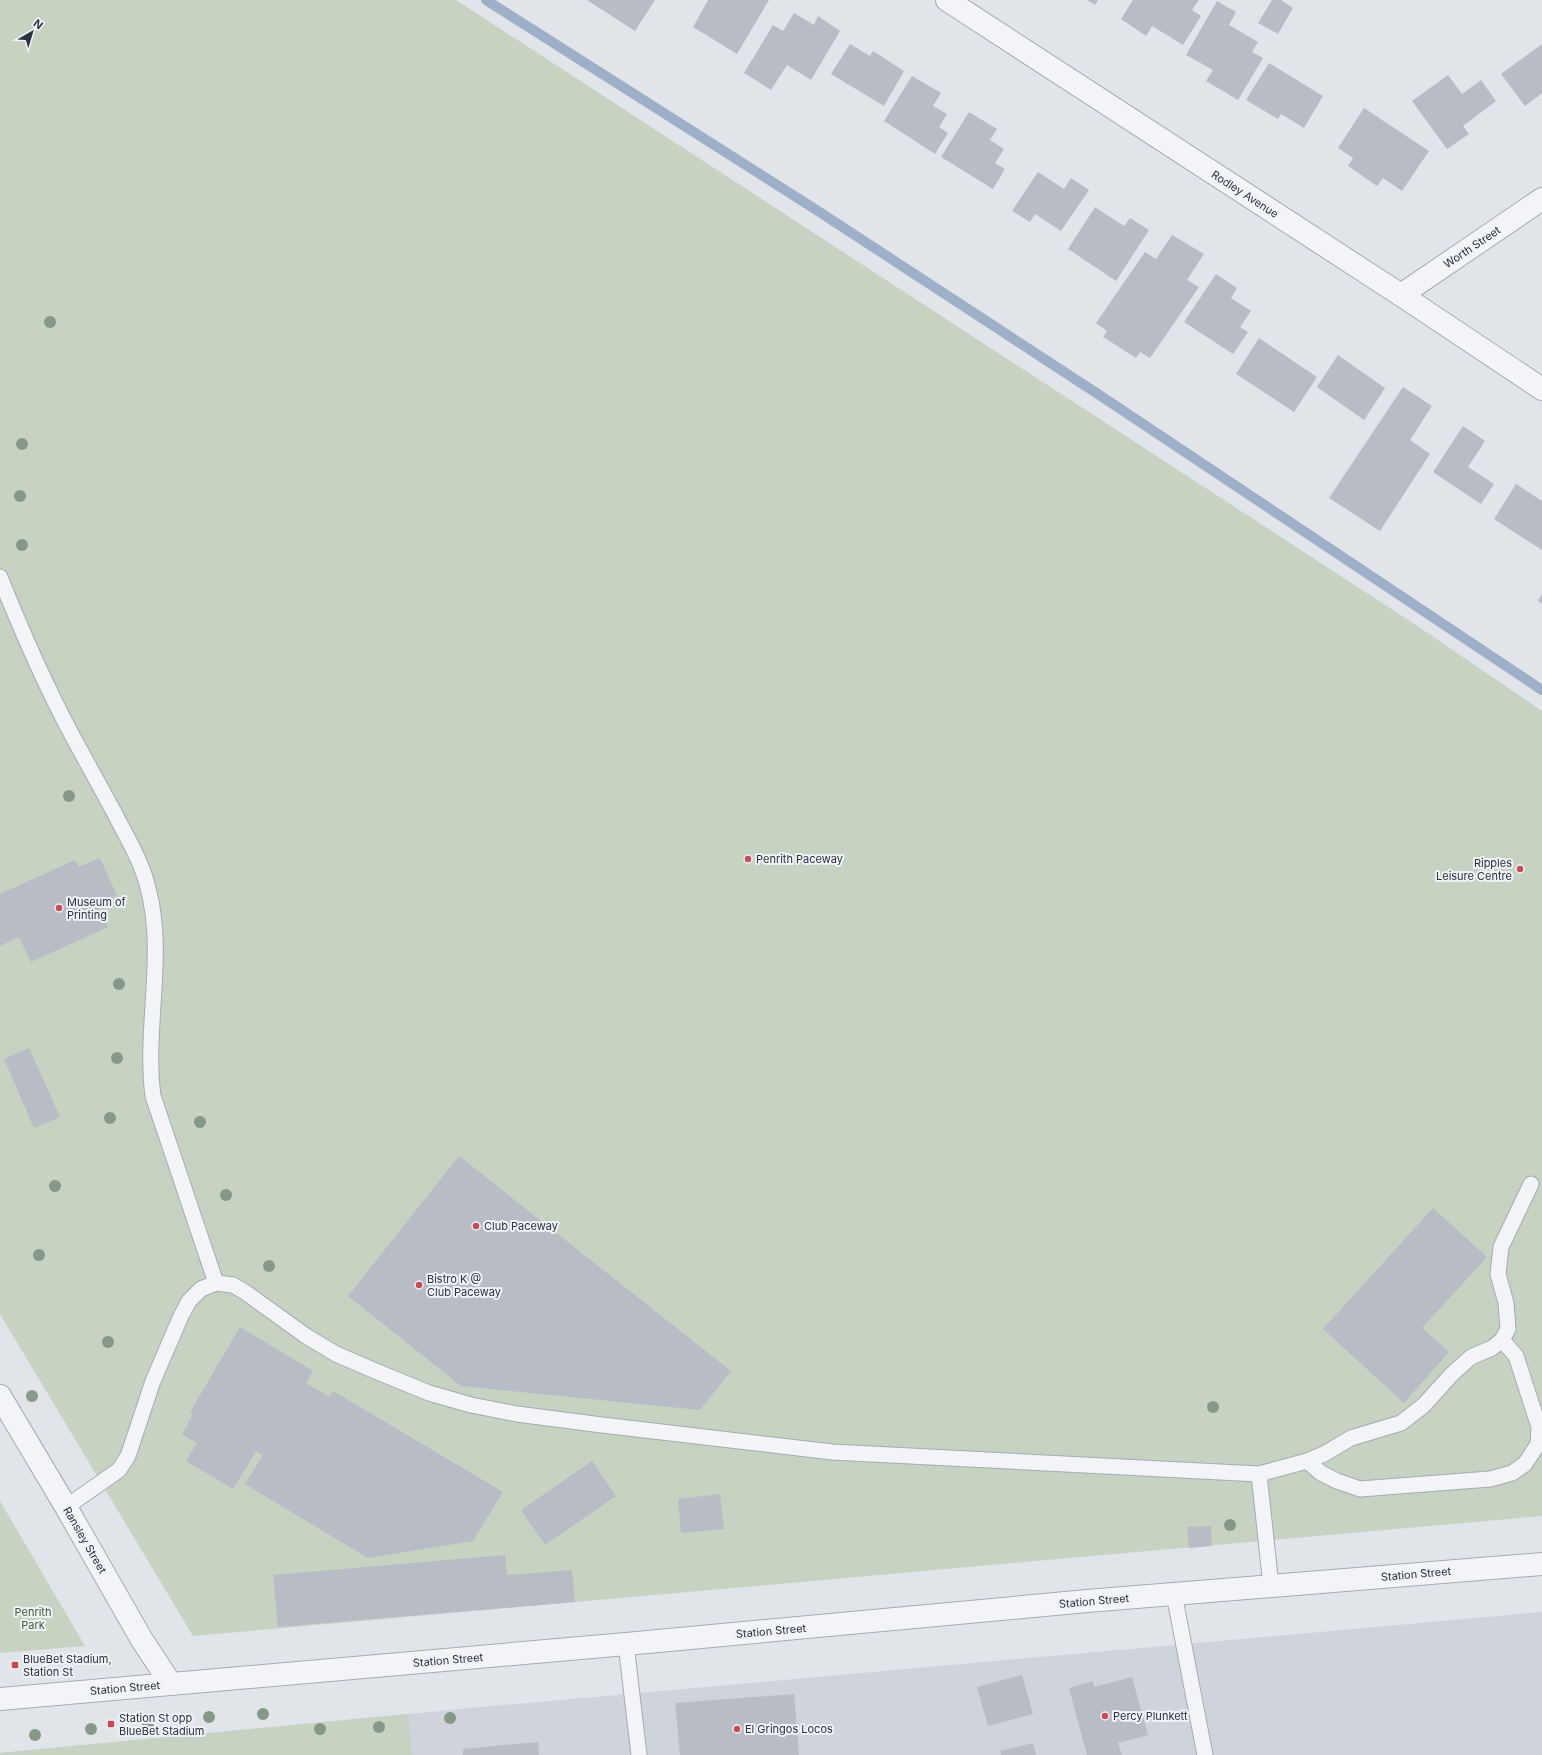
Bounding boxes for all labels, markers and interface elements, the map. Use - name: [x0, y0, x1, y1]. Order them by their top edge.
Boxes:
- north arrow: [12, 12, 52, 52]
- text: N: [31, 16, 46, 32]
- street label: Rodley Avenue: [1209, 167, 1281, 221]
- street label: Worth Street: [1441, 223, 1503, 271]
- place label: Penrith Paceway: [756, 852, 843, 866]
- marker: Penrith Paceway: [743, 854, 753, 864]
- place label: Ripples Leisure Centre: [1436, 856, 1512, 883]
- marker: Ripples Leisure Centre: [1515, 864, 1525, 874]
- place label: Museum of Printing: [67, 895, 126, 922]
- marker: Museum of Printing: [54, 903, 64, 913]
- place label: Club Paceway: [484, 1219, 558, 1233]
- marker: Club Paceway: [471, 1221, 481, 1231]
- place label: Bistro K @ Club Paceway: [427, 1272, 501, 1299]
- marker: Bistro K @ Club Paceway: [414, 1280, 424, 1290]
- street label: Ransley Street: [60, 1504, 110, 1576]
- street label: Station Street: [1380, 1564, 1452, 1584]
- street label: Station Street: [1058, 1591, 1130, 1611]
- park label: Penrith Park: [15, 1605, 51, 1632]
- street label: Station Street: [735, 1621, 807, 1641]
- street label: Station Street: [412, 1650, 484, 1670]
- place label: BlueBet Stadium, Station St: [23, 1652, 112, 1679]
- marker: BlueBet Stadium, Station St: [10, 1660, 20, 1670]
- street label: Station Street: [89, 1678, 161, 1698]
- place label: Percy Plunkett: [1113, 1709, 1188, 1723]
- place label: Station St opp BlueBet Stadium: [119, 1711, 205, 1738]
- marker: Percy Plunkett: [1100, 1711, 1110, 1721]
- marker: Station St opp BlueBet Stadium: [106, 1719, 116, 1729]
- place label: El Gringos Locos: [745, 1722, 833, 1736]
- marker: El Gringos Locos: [732, 1724, 742, 1734]

